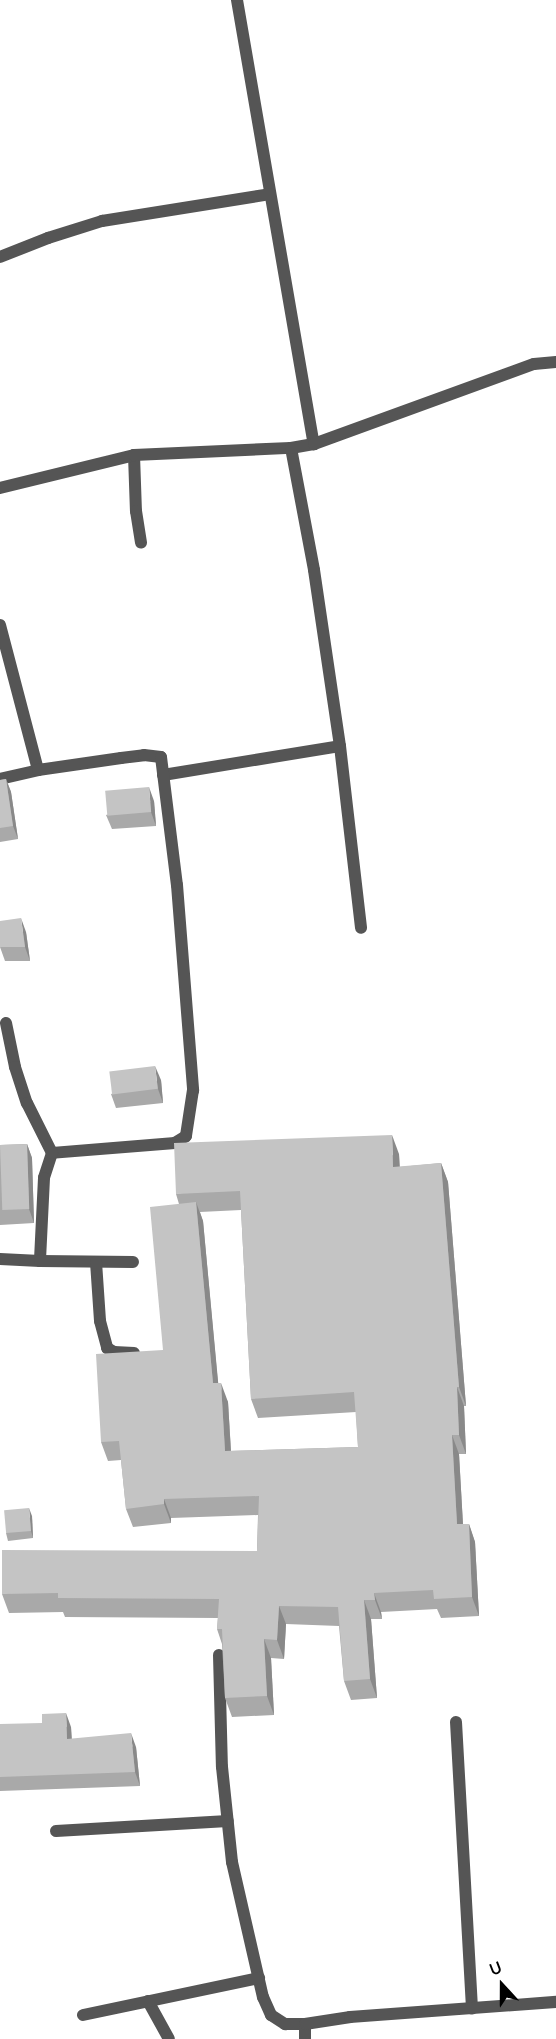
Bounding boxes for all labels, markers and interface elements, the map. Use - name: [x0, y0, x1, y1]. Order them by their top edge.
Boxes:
- north arrow: [472, 1955, 532, 2015]
- text: U: [486, 1956, 505, 1981]

